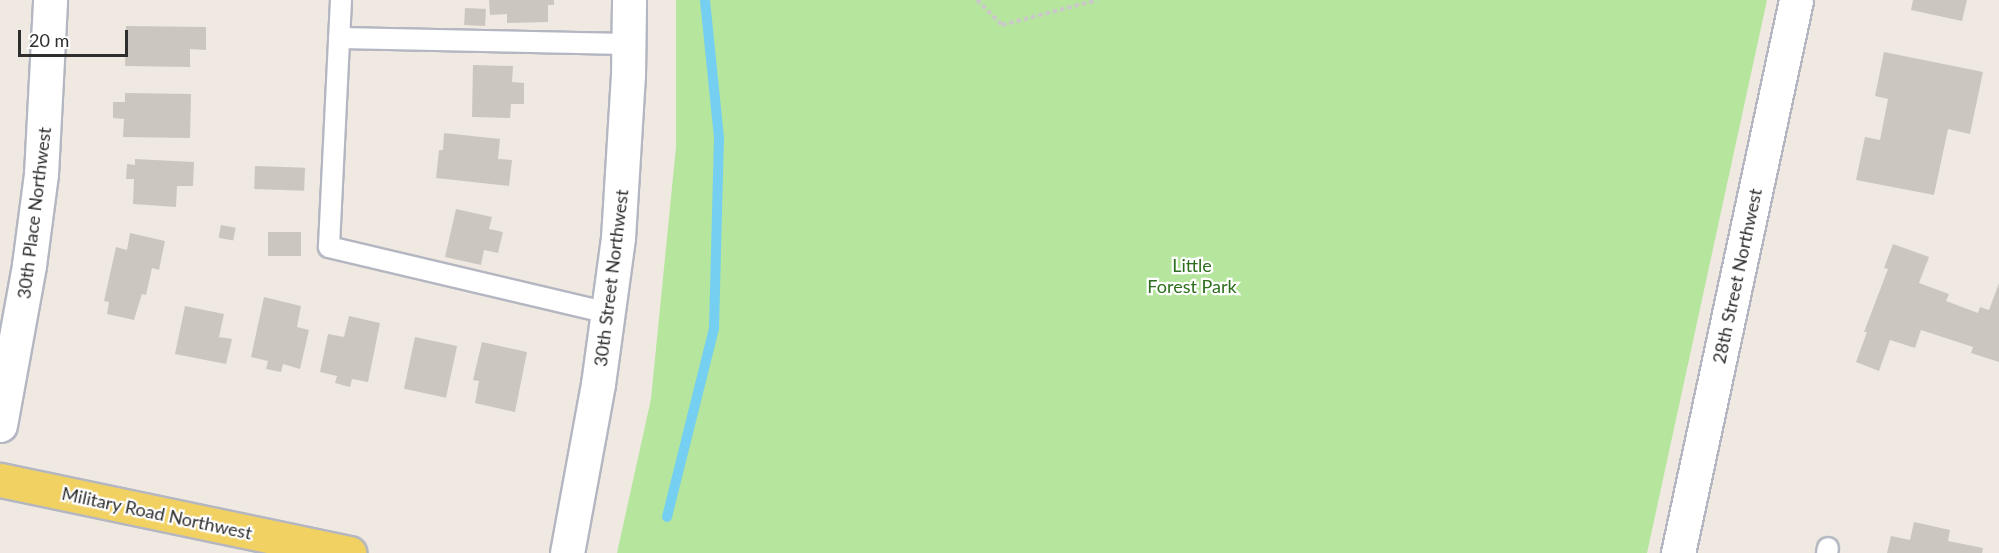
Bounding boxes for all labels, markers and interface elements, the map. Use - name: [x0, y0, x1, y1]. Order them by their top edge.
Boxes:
- scale bar: [21, 18, 130, 56]
- text: 20 m: [29, 29, 69, 51]
- street label: 30th Place Northwest: [13, 126, 55, 300]
- street label: 28th Street Northwest: [1708, 186, 1766, 366]
- street label: 30th Street Northwest: [589, 188, 633, 368]
- park label: Little Forest Park: [1147, 255, 1237, 298]
- street label: Military Road Northwest: [60, 482, 254, 544]

